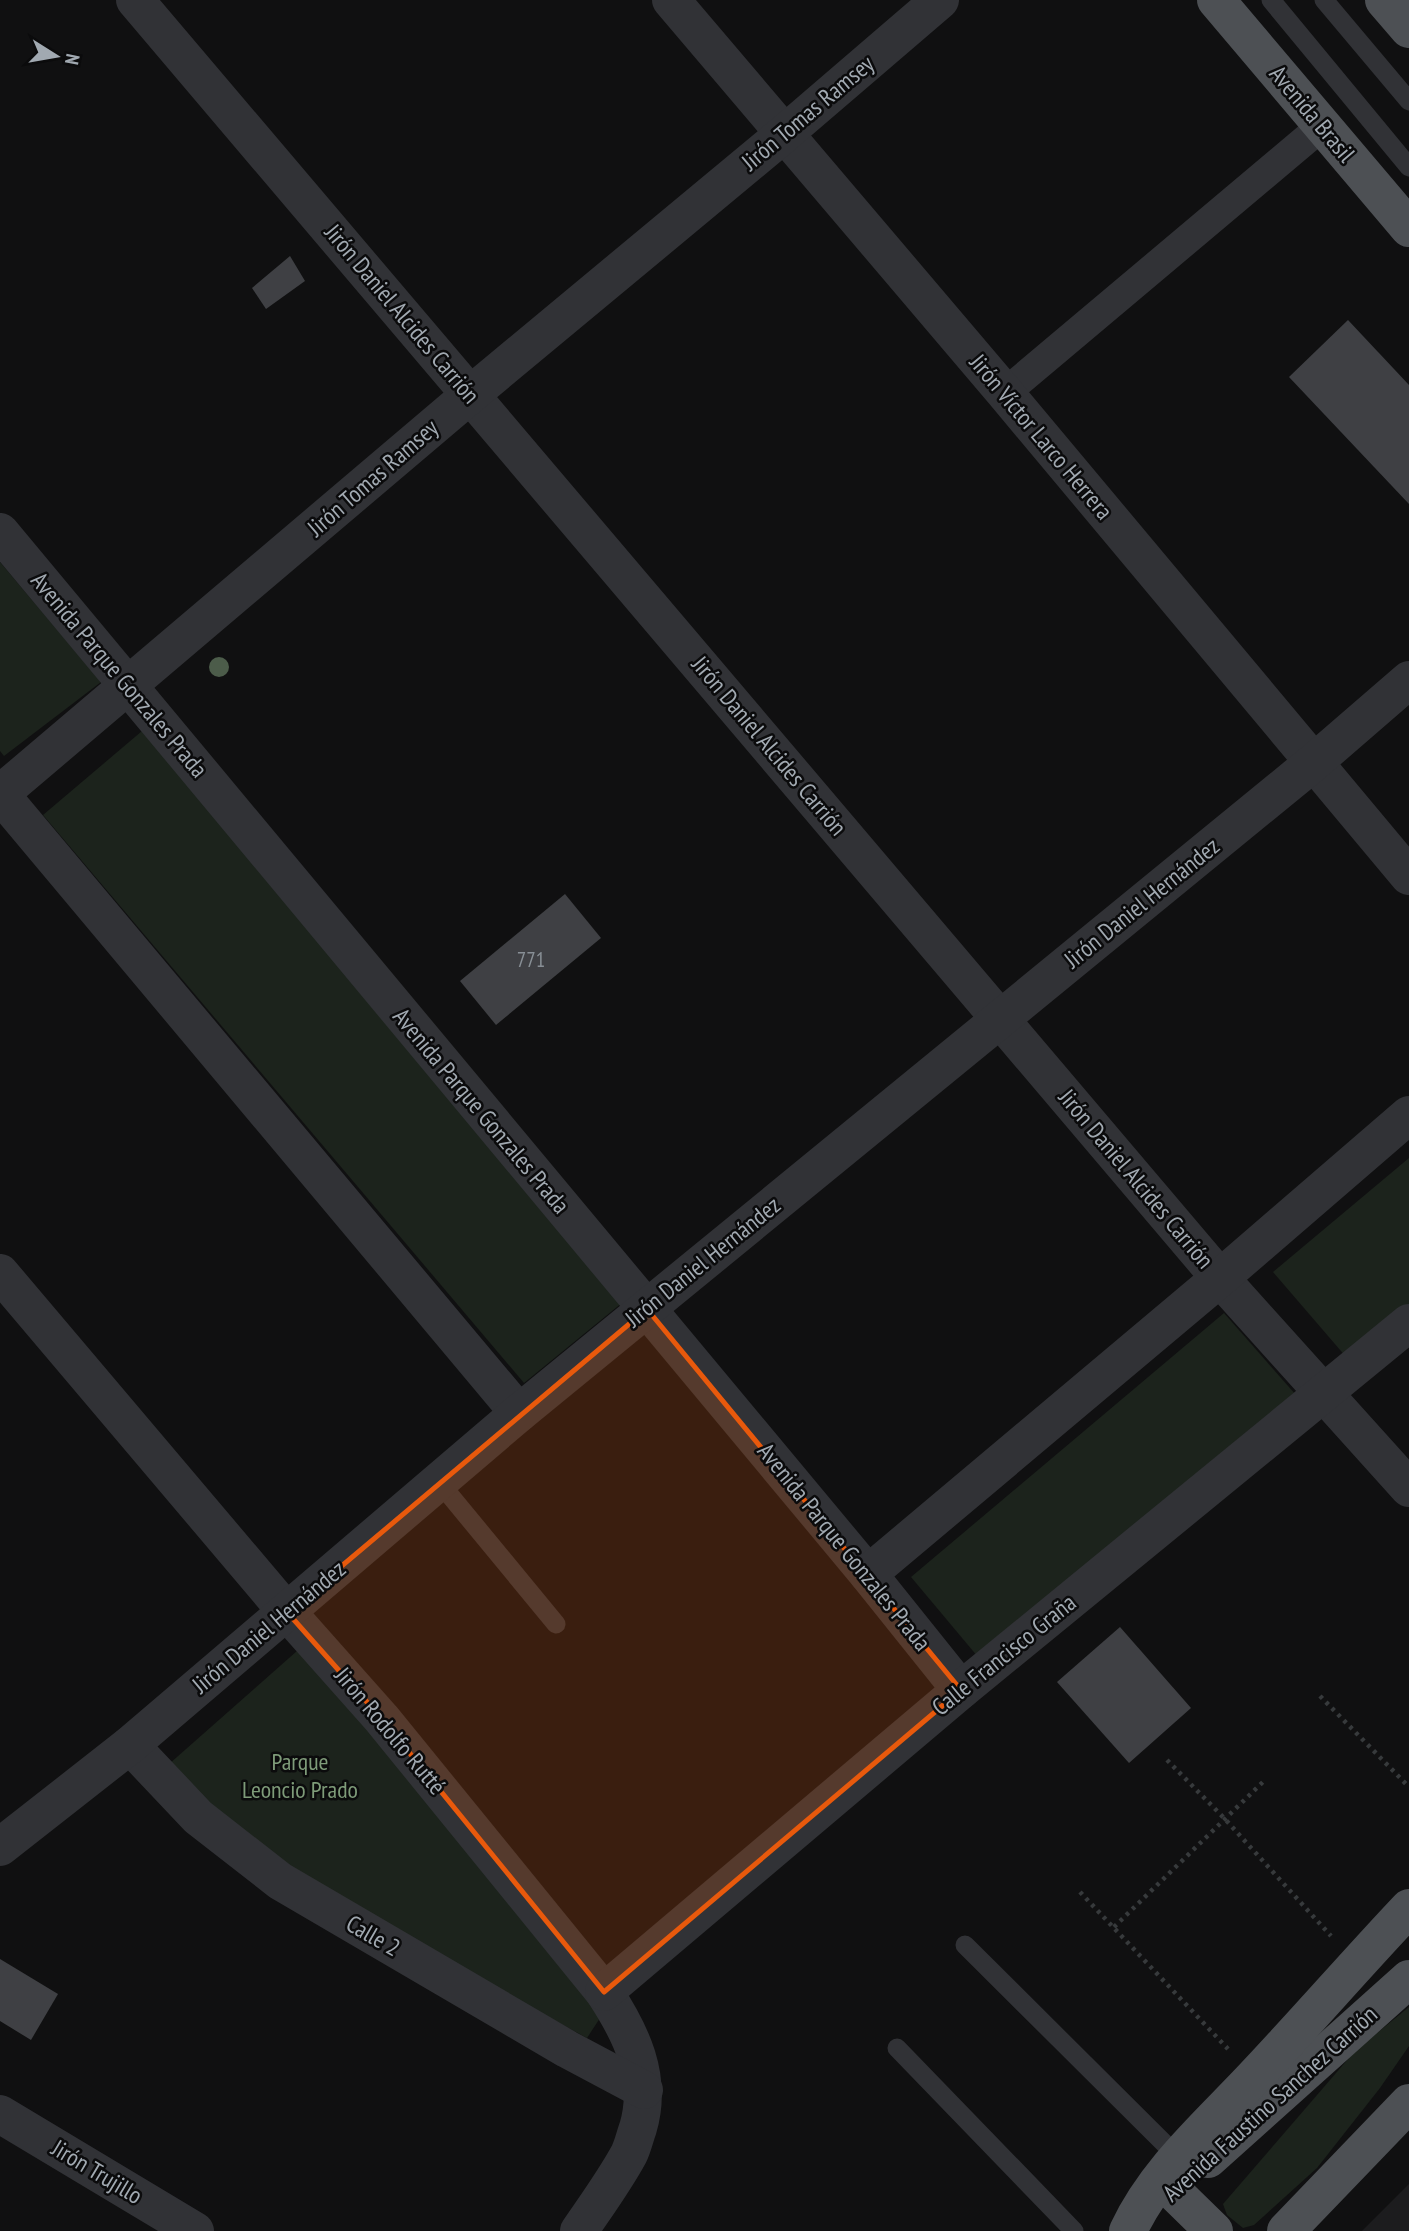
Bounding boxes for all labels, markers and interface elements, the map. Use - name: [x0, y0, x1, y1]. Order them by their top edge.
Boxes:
- north arrow: [21, 21, 91, 91]
- street label: Jirón Tomas Ramsey: [734, 48, 880, 178]
- text: N: [60, 52, 85, 67]
- street label: Avenida Brasil: [1263, 59, 1362, 169]
- street label: Jirón Daniel Alcides Carrión: [317, 217, 487, 410]
- street label: Jirón Víctor Larco Herrera: [962, 347, 1120, 526]
- street label: Jirón Tomas Ramsey: [300, 412, 444, 544]
- street label: Avenida Parque Gonzales Prada: [24, 566, 214, 784]
- street label: Jirón Daniel Alcides Carrión: [684, 649, 854, 842]
- street label: Jirón Daniel Hernández: [1057, 831, 1226, 975]
- house number: 771: [517, 946, 545, 973]
- street label: Avenida Parque Gonzales Prada: [386, 1002, 576, 1220]
- street label: Jirón Daniel Alcides Carrión: [1051, 1082, 1221, 1275]
- street label: Jirón Daniel Hernández: [618, 1190, 787, 1334]
- street label: Avenida Parque Gonzales Prada: [751, 1436, 938, 1657]
- street label: Jirón Daniel Hernández: [185, 1553, 352, 1700]
- street label: Calle Francisco Graña: [925, 1587, 1082, 1722]
- street label: Jirón Rodolfo Rutté: [327, 1660, 453, 1801]
- park label: Parque Leoncio Prado: [242, 1746, 358, 1805]
- street label: Calle 2: [341, 1908, 406, 1963]
- street label: Avenida Faustino Sanchez Carrión: [1156, 1999, 1383, 2208]
- street label: Jirón Trujillo: [45, 2132, 148, 2211]

